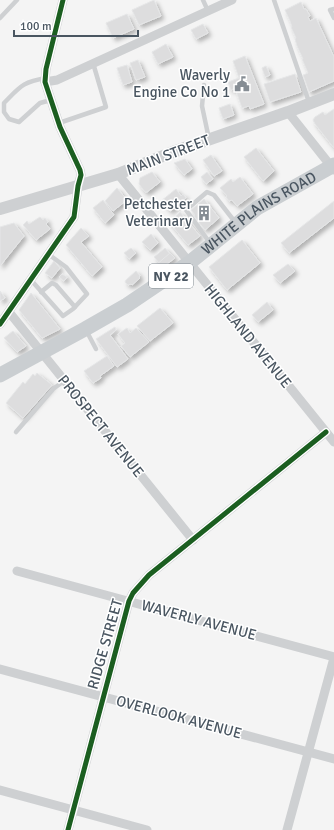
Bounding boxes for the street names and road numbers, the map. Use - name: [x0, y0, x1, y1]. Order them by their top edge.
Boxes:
- street label: MAIN STREET: [124, 131, 213, 179]
- street label: WHITE PLAINS ROAD: [198, 168, 319, 258]
- road number: NY 22: [149, 264, 193, 288]
- street label: HIGHLAND AVENUE: [201, 280, 295, 392]
- street label: PROSPECT AVENUE: [54, 371, 148, 481]
- street label: RIDGE STREET: [83, 596, 127, 691]
- street label: WAVERLY AVENUE: [140, 596, 258, 644]
- street label: OVERLOOK AVENUE: [114, 692, 244, 742]

